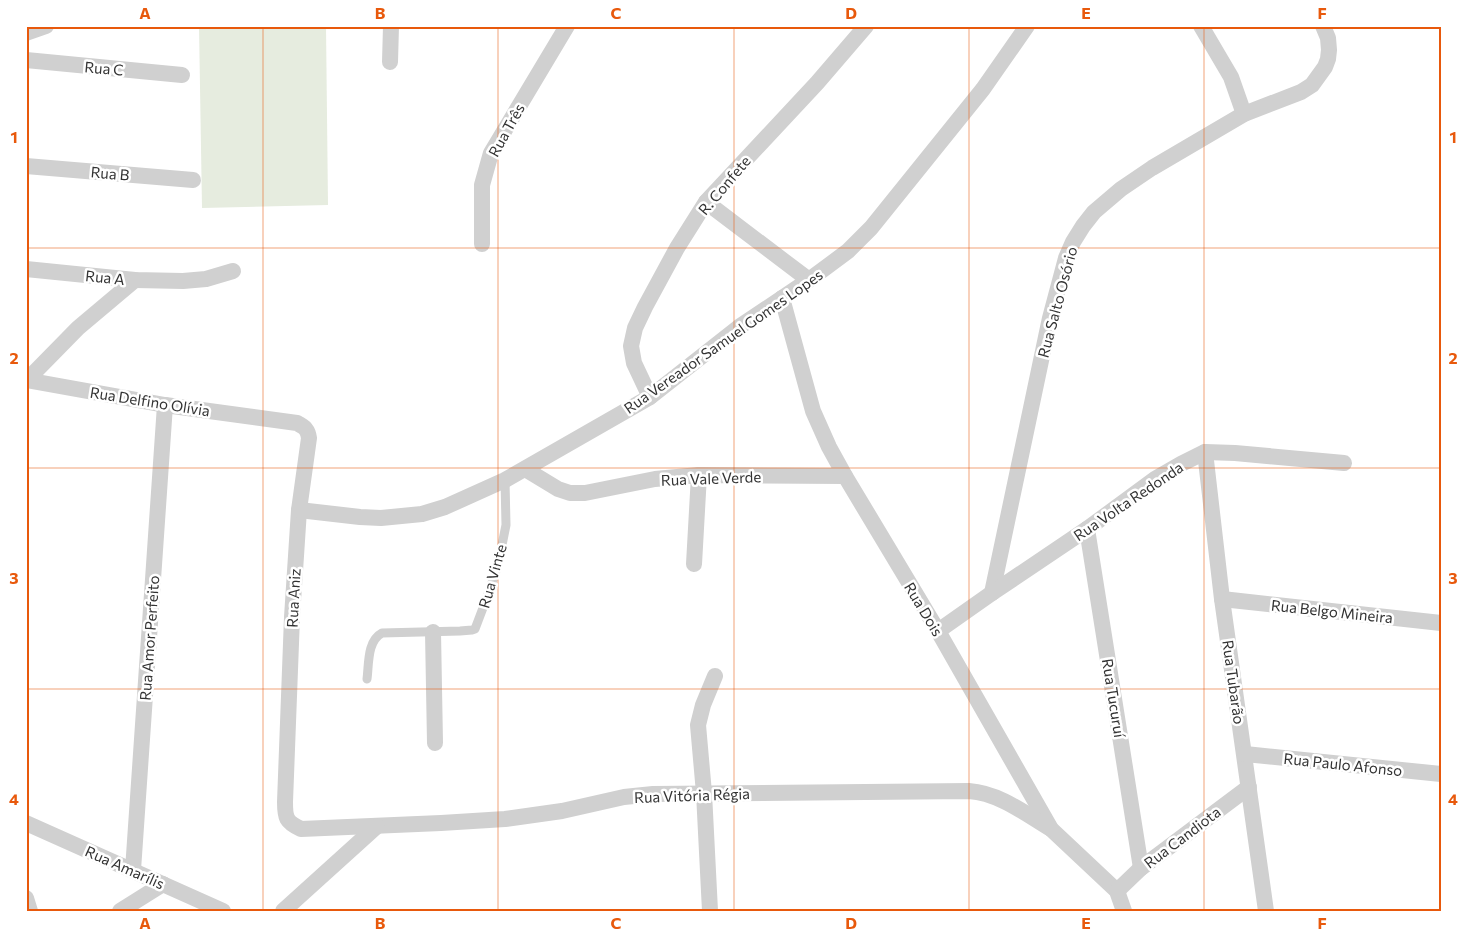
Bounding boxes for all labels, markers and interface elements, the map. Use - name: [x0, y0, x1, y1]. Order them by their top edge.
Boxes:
- text: A: [139, 3, 151, 22]
- text: B: [375, 3, 386, 22]
- text: C: [611, 3, 622, 22]
- text: D: [845, 3, 857, 22]
- text: E: [1081, 3, 1091, 22]
- text: F: [1317, 3, 1327, 22]
- street label: Rua C: [84, 57, 124, 79]
- street label: Rua Três: [484, 100, 528, 160]
- text: 1: [10, 127, 18, 146]
- text: 1: [1449, 127, 1457, 146]
- street label: R. Confete: [694, 152, 754, 218]
- street label: Rua B: [90, 162, 130, 184]
- street label: Rua Salto Osório: [1034, 244, 1080, 360]
- street label: Rua Vereador Samuel Gomes Lopes: [620, 265, 826, 417]
- street label: Rua A: [84, 266, 126, 288]
- text: 2: [9, 348, 19, 367]
- text: 2: [1448, 348, 1458, 367]
- street label: Rua Delfino Olívia: [89, 383, 211, 419]
- street label: Rua Volta Redonda: [1070, 458, 1186, 544]
- street label: Rua Vale Verde: [660, 467, 762, 489]
- street label: Rua Vinte: [474, 542, 510, 610]
- text: 3: [9, 568, 19, 587]
- street label: Rua Aniz: [282, 568, 304, 628]
- text: 3: [1448, 568, 1458, 587]
- street label: Rua Amor Perfeito: [136, 575, 162, 701]
- street label: Rua Dois: [901, 579, 947, 639]
- street label: Rua Belgo Mineira: [1270, 596, 1394, 626]
- street label: Rua Tubarão: [1219, 639, 1249, 725]
- street label: Rua Tucuruí: [1099, 657, 1129, 740]
- street label: Rua Paulo Afonso: [1283, 749, 1403, 779]
- street label: Rua Vitória Régia: [634, 784, 750, 806]
- text: 4: [9, 789, 19, 808]
- text: 4: [1448, 789, 1458, 808]
- street label: Rua Candiota: [1140, 802, 1224, 872]
- street label: Rua Amarílis: [83, 842, 168, 893]
- text: A: [139, 913, 151, 932]
- text: B: [375, 913, 386, 932]
- text: C: [611, 913, 622, 932]
- text: D: [845, 913, 857, 932]
- text: E: [1081, 913, 1091, 932]
- text: F: [1317, 913, 1327, 932]

